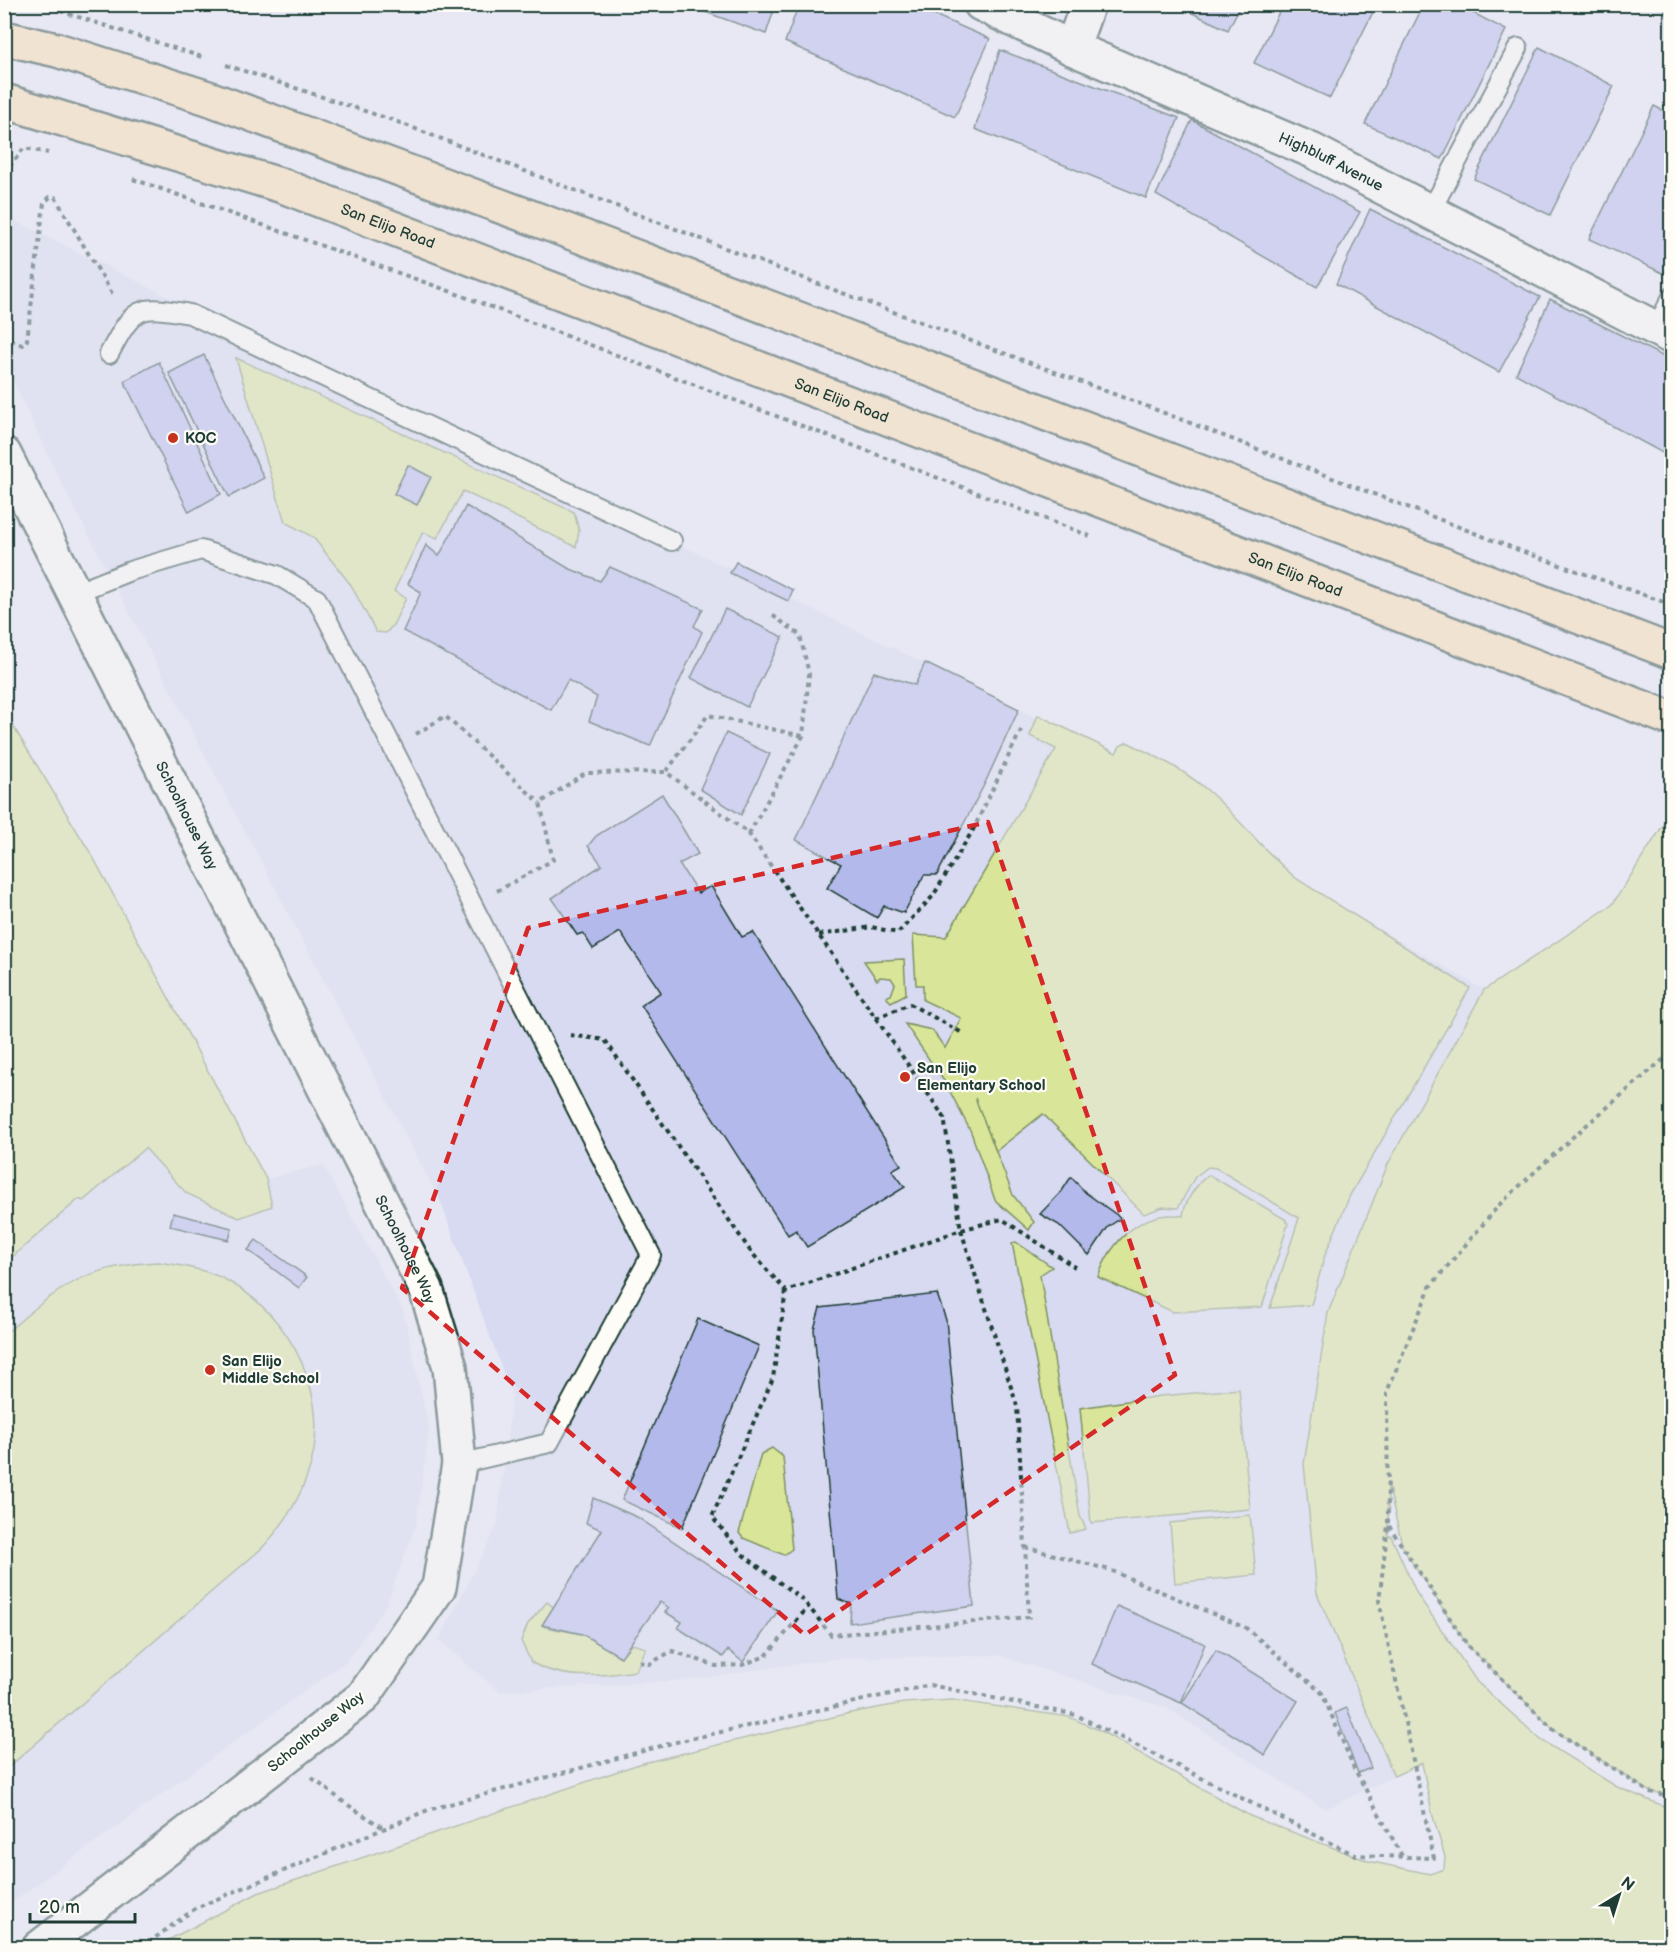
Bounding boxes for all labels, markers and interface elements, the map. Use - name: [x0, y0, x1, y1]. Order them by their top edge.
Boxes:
- street label: Highbluff Avenue: [1276, 128, 1387, 195]
- street label: San Elijo Road: [338, 200, 438, 253]
- street label: San Elijo Road: [792, 374, 891, 427]
- place label: KOC: [185, 429, 217, 448]
- marker: KOC: [166, 431, 180, 445]
- street label: San Elijo Road: [1246, 548, 1345, 601]
- street label: Schoolhouse Way: [151, 758, 222, 873]
- place label: San Elijo Elementary School: [917, 1059, 1045, 1095]
- marker: San Elijo Elementary School: [898, 1070, 912, 1084]
- street label: Schoolhouse Way: [371, 1192, 439, 1306]
- place label: San Elijo Middle School: [222, 1352, 319, 1388]
- marker: San Elijo Middle School: [203, 1363, 217, 1377]
- street label: Schoolhouse Way: [264, 1687, 368, 1777]
- north arrow: [1589, 1865, 1649, 1925]
- text: N: [1617, 1873, 1638, 1896]
- scale bar: [30, 1886, 135, 1924]
- text: 20 m: [39, 1897, 80, 1918]

